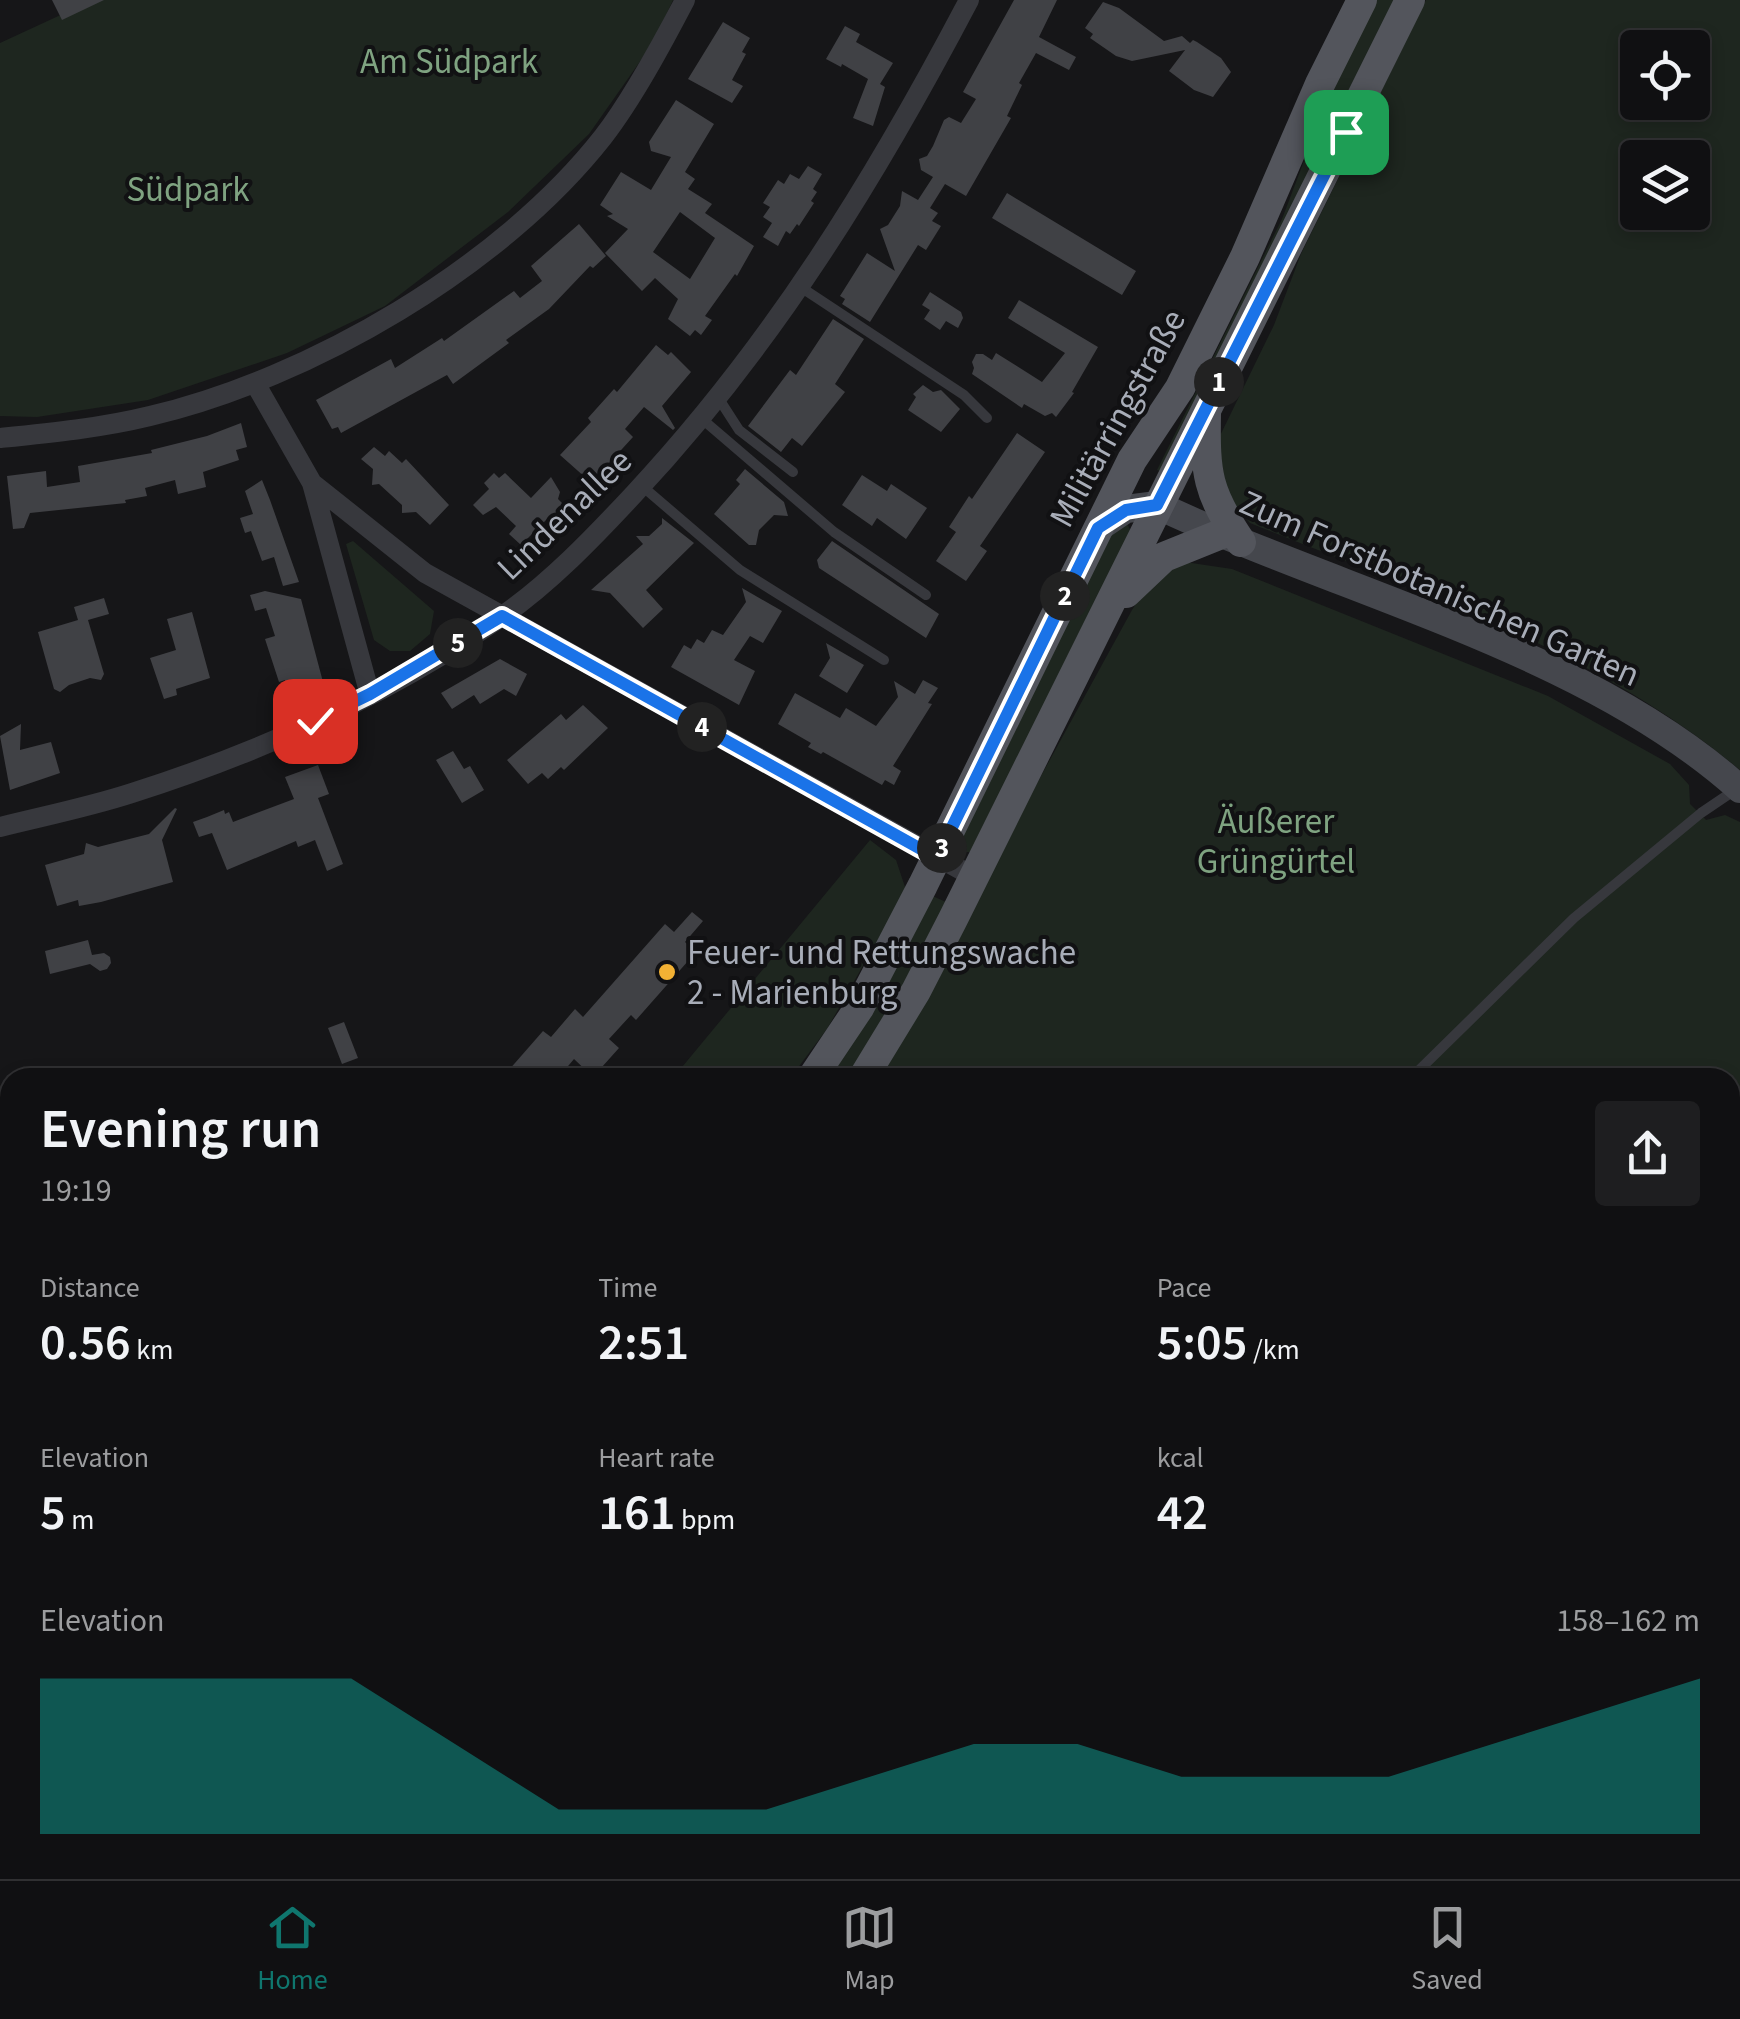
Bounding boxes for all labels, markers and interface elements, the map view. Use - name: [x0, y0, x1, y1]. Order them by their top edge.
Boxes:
- map controls: [1620, 30, 1710, 230]
- button: locate: [1620, 30, 1710, 120]
- park label: Am Südpark: [360, 37, 539, 87]
- pin: [1304, 90, 1389, 175]
- icon: arrive: [1319, 105, 1374, 160]
- button: layers: [1620, 140, 1710, 230]
- park label: Südpark: [126, 165, 250, 215]
- street label: Militärringstraße: [1037, 300, 1198, 537]
- pin: 1: [1194, 357, 1244, 407]
- text: 1: [1212, 362, 1226, 402]
- street label: Lindenallee: [486, 437, 644, 592]
- street label: Zum Forstbotanischen Garten: [1231, 478, 1648, 700]
- pin: 2: [1040, 571, 1090, 621]
- text: 2: [1058, 576, 1072, 616]
- pin: 5: [433, 618, 483, 668]
- text: 5: [451, 623, 465, 663]
- pin: [273, 679, 358, 764]
- icon: check: [288, 694, 343, 749]
- pin: 4: [677, 702, 727, 752]
- text: 4: [695, 707, 709, 747]
- park label: Äußerer Grüngürtel: [1197, 797, 1355, 887]
- pin: 3: [917, 823, 967, 873]
- text: 3: [935, 828, 949, 868]
- place label: Feuer- und Rettungswache 2 - Marienburg: [687, 928, 1076, 1018]
- marker: Feuer- und Rettungswache 2 - Marienburg: [656, 961, 678, 983]
- text: Evening run: [40, 1091, 321, 1169]
- button: share: [1595, 1101, 1700, 1206]
- text: 19:19: [40, 1168, 112, 1214]
- text: Distance: [40, 1268, 140, 1308]
- text: Time: [598, 1268, 657, 1308]
- text: Pace: [1157, 1268, 1212, 1308]
- text: 0.56: [40, 1308, 131, 1379]
- text: 2:51: [598, 1308, 689, 1379]
- text: 5:05: [1157, 1308, 1247, 1379]
- text: km: [131, 1330, 173, 1370]
- text: /km: [1247, 1330, 1300, 1370]
- text: Elevation: [40, 1438, 149, 1478]
- text: Heart rate: [598, 1438, 715, 1478]
- text: kcal: [1157, 1438, 1204, 1478]
- text: 5: [40, 1478, 66, 1549]
- text: 161: [598, 1478, 675, 1549]
- text: 42: [1157, 1478, 1208, 1549]
- text: m: [66, 1500, 94, 1540]
- text: bpm: [675, 1500, 735, 1540]
- text: Elevation: [40, 1598, 165, 1644]
- text: 158–162 m: [1556, 1598, 1700, 1644]
- tab: Home: [257, 1900, 328, 2000]
- tab: Map: [842, 1900, 897, 2000]
- tab: Saved: [1411, 1900, 1483, 2000]

